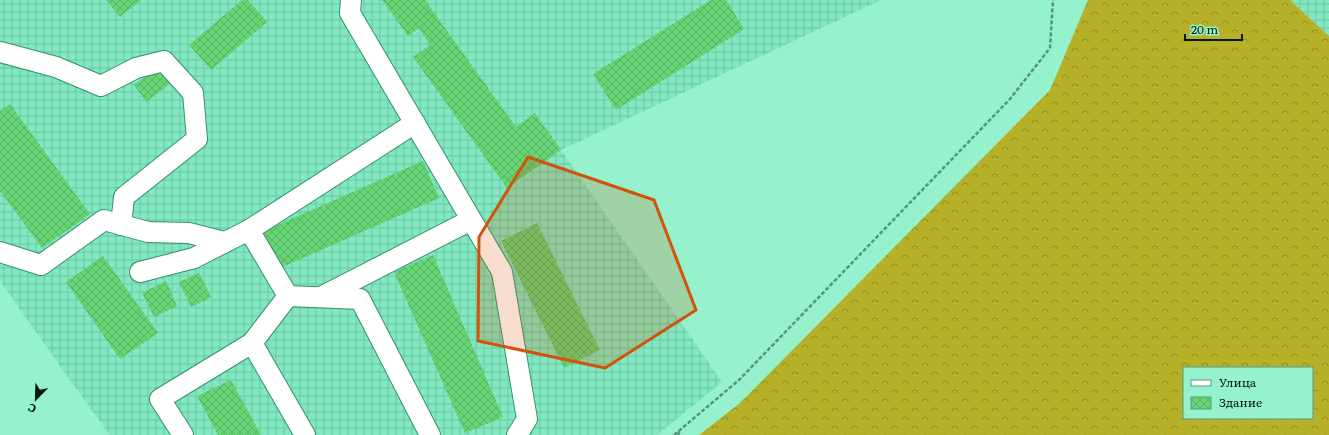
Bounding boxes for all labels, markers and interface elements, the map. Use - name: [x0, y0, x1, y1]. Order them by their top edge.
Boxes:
- scale bar: [1185, 16, 1242, 42]
- text: 20 m: [1191, 20, 1218, 38]
- legend: [1183, 367, 1313, 419]
- text: Улица: [1219, 373, 1257, 391]
- north arrow: [16, 379, 56, 419]
- text: Здание: [1219, 393, 1262, 411]
- text: С: [25, 400, 38, 418]

